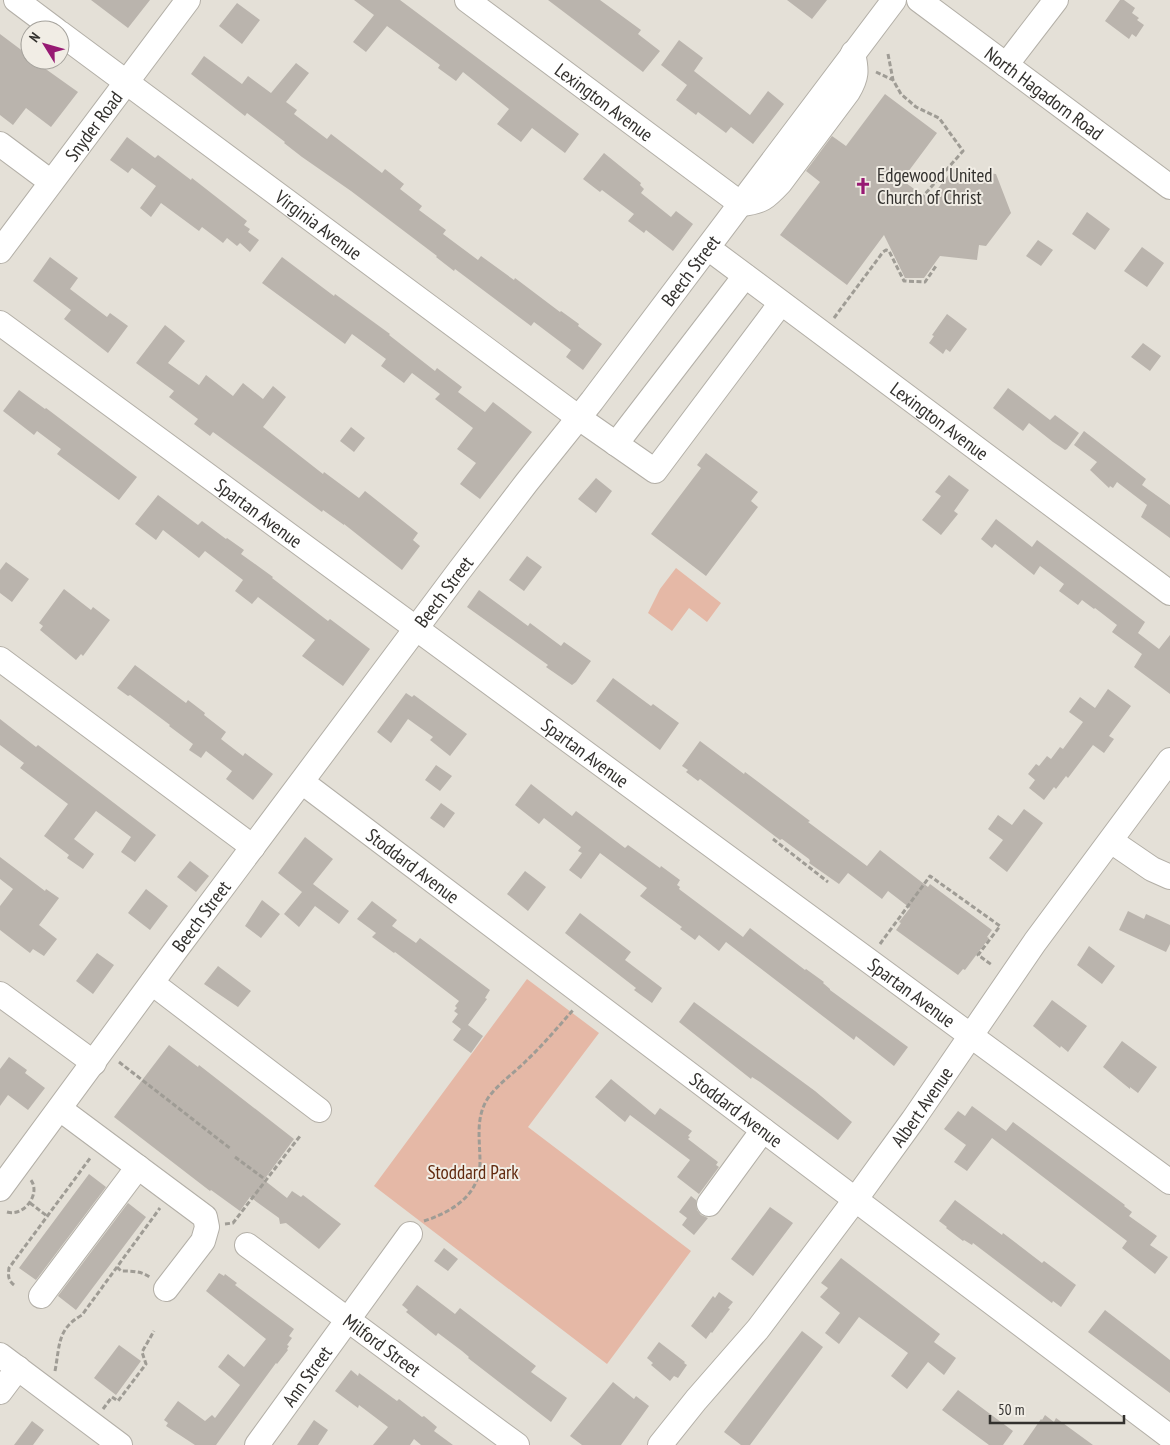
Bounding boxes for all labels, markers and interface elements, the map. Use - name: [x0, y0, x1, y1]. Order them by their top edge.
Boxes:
- north arrow: [20, 20, 70, 70]
- text: N: [25, 29, 44, 46]
- street label: North Hagadorn Road: [980, 41, 1108, 145]
- street label: Lexington Avenue: [550, 58, 658, 147]
- street label: Snyder Road: [60, 86, 128, 166]
- place label: Edgewood United Church of Christ: [877, 163, 993, 209]
- church icon: Edgewood United Church of Christ: [853, 176, 873, 196]
- street label: Virginia Avenue: [270, 184, 367, 265]
- street label: Beech Street: [656, 230, 725, 311]
- street label: Lexington Avenue: [886, 376, 993, 465]
- street label: Spartan Avenue: [210, 473, 307, 553]
- street label: Beech Street: [409, 551, 478, 632]
- street label: Spartan Avenue: [537, 713, 634, 793]
- street label: Stoddard Avenue: [362, 823, 464, 909]
- street label: Beech Street: [167, 875, 236, 956]
- street label: Spartan Avenue: [863, 952, 960, 1032]
- street label: Albert Avenue: [886, 1062, 958, 1151]
- street label: Stoddard Avenue: [685, 1067, 788, 1153]
- park label: Stoddard Park: [427, 1160, 519, 1184]
- street label: Milford Street: [338, 1308, 426, 1382]
- street label: Ann Street: [277, 1341, 337, 1411]
- scale bar: [990, 1392, 1124, 1424]
- text: 50 m: [998, 1400, 1024, 1419]

